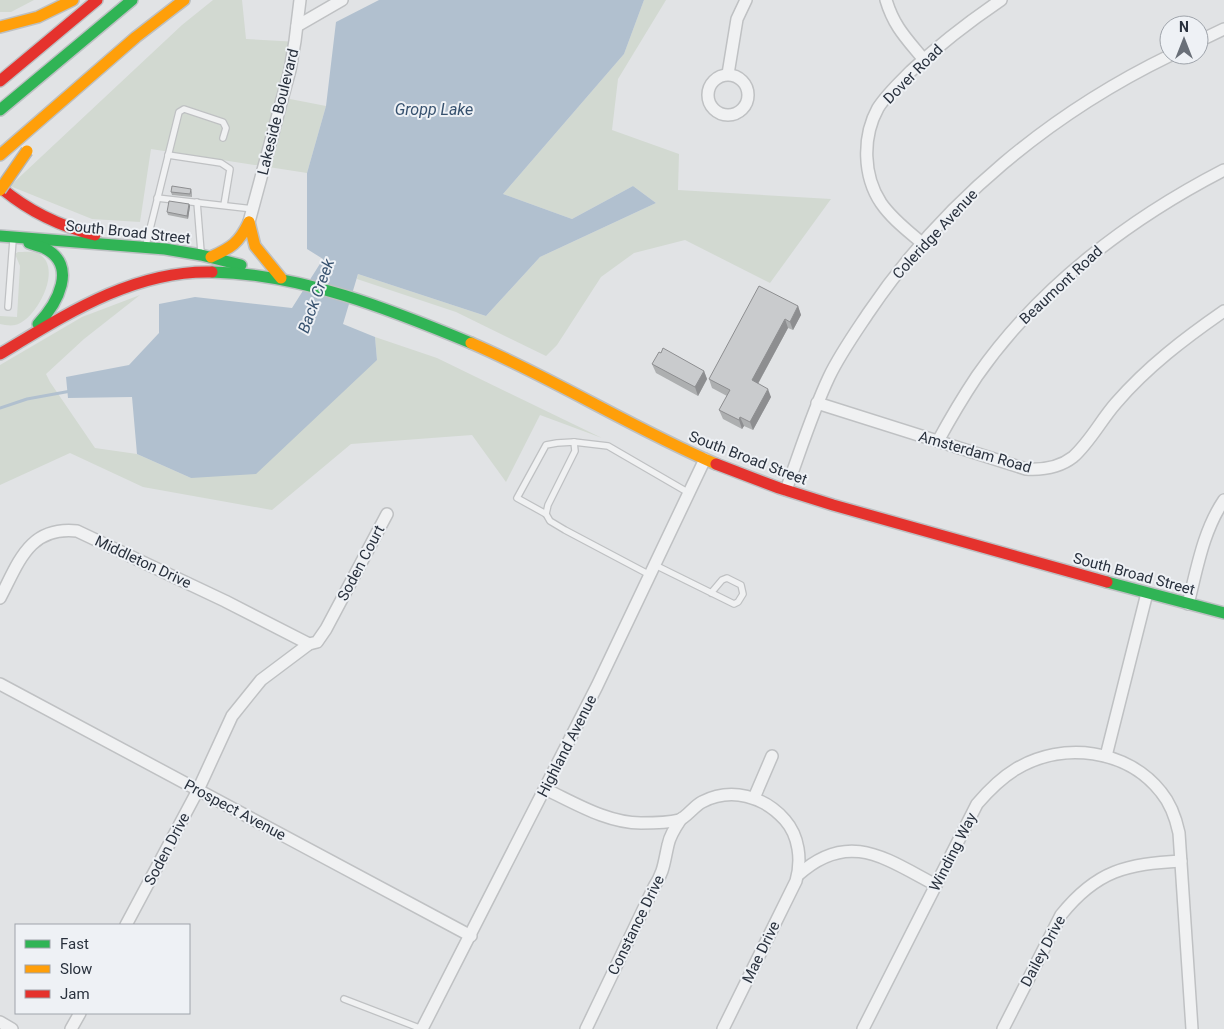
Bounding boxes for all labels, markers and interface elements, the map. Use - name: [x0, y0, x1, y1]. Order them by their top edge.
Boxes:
- north arrow: [1159, 15, 1209, 65]
- text: N: [1179, 19, 1189, 35]
- street label: Dover Road: [880, 41, 946, 107]
- street label: Lakeside Boulevard: [254, 47, 302, 177]
- water label: Gropp Lake: [395, 100, 473, 119]
- street label: Coleridge Avenue: [889, 185, 981, 283]
- street label: South Broad Street: [65, 216, 191, 248]
- street label: Beaumont Road: [1016, 242, 1106, 328]
- water label: Back Creek: [294, 255, 339, 336]
- street label: South Broad Street: [686, 427, 810, 489]
- street label: Amsterdam Road: [917, 427, 1033, 477]
- street label: Soden Court: [334, 522, 388, 604]
- street label: Middleton Drive: [92, 532, 194, 592]
- street label: South Broad Street: [1071, 549, 1197, 599]
- street label: Highland Avenue: [533, 692, 601, 800]
- street label: Prospect Avenue: [181, 776, 289, 844]
- street label: Soden Drive: [140, 810, 194, 888]
- street label: Winding Way: [925, 810, 981, 894]
- street label: Constance Drive: [604, 872, 668, 978]
- street label: Dailey Drive: [1017, 912, 1069, 990]
- street label: Mae Drive: [738, 918, 784, 986]
- legend: [15, 924, 190, 1014]
- text: Fast: [60, 935, 89, 953]
- text: Slow: [60, 960, 92, 978]
- text: Jam: [60, 985, 90, 1003]

